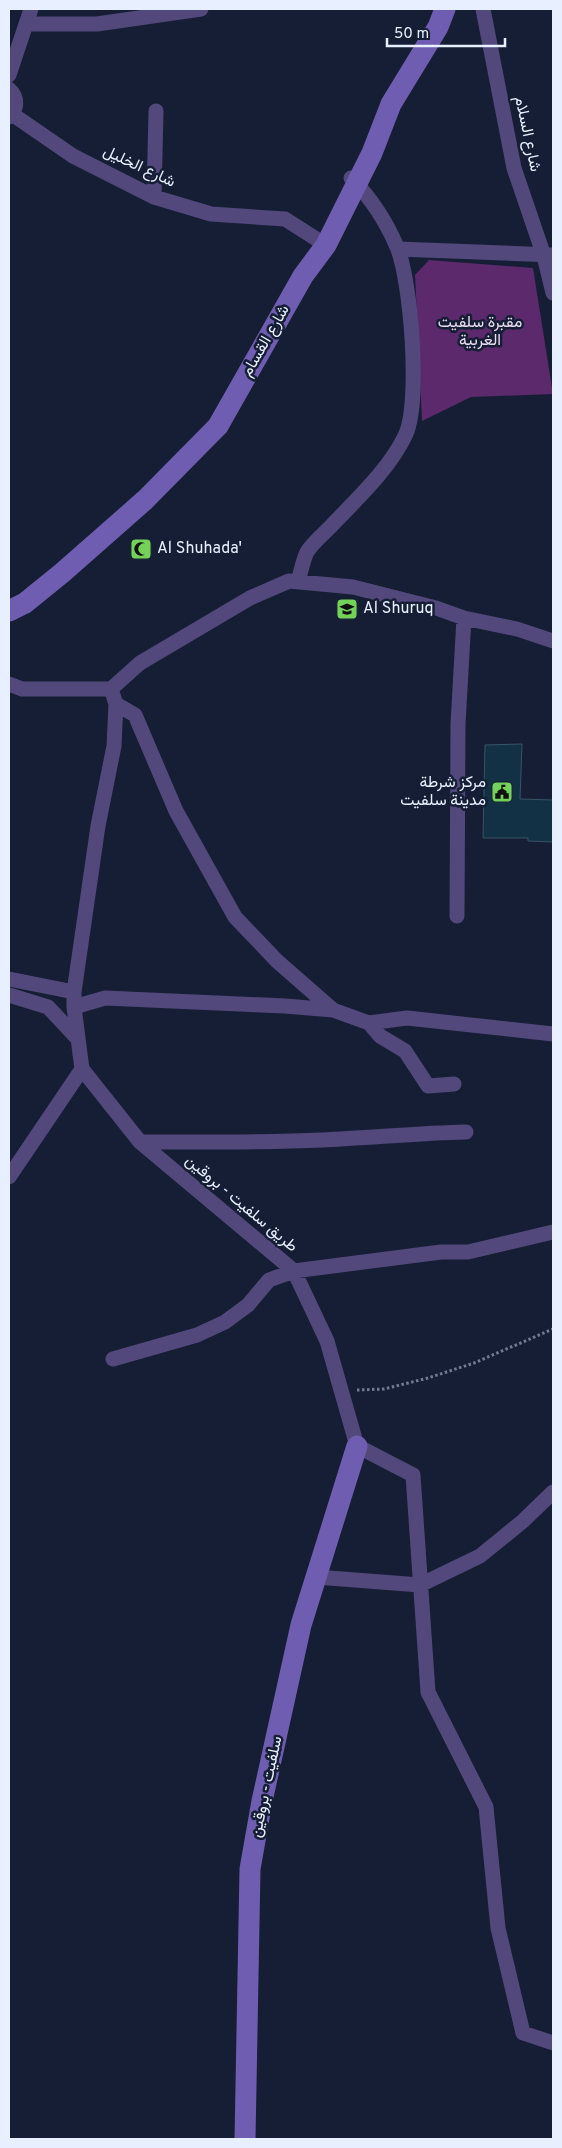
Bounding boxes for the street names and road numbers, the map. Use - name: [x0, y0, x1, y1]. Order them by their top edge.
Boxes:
- street label: شارع السلام: [509, 94, 545, 174]
- street label: شارع الخليل: [100, 142, 178, 192]
- street label: شارع القسام: [237, 302, 295, 380]
- street label: طريق سلفيت - بروقين: [181, 1151, 301, 1257]
- street label: سلفيت - بروقين: [246, 1734, 288, 1840]

